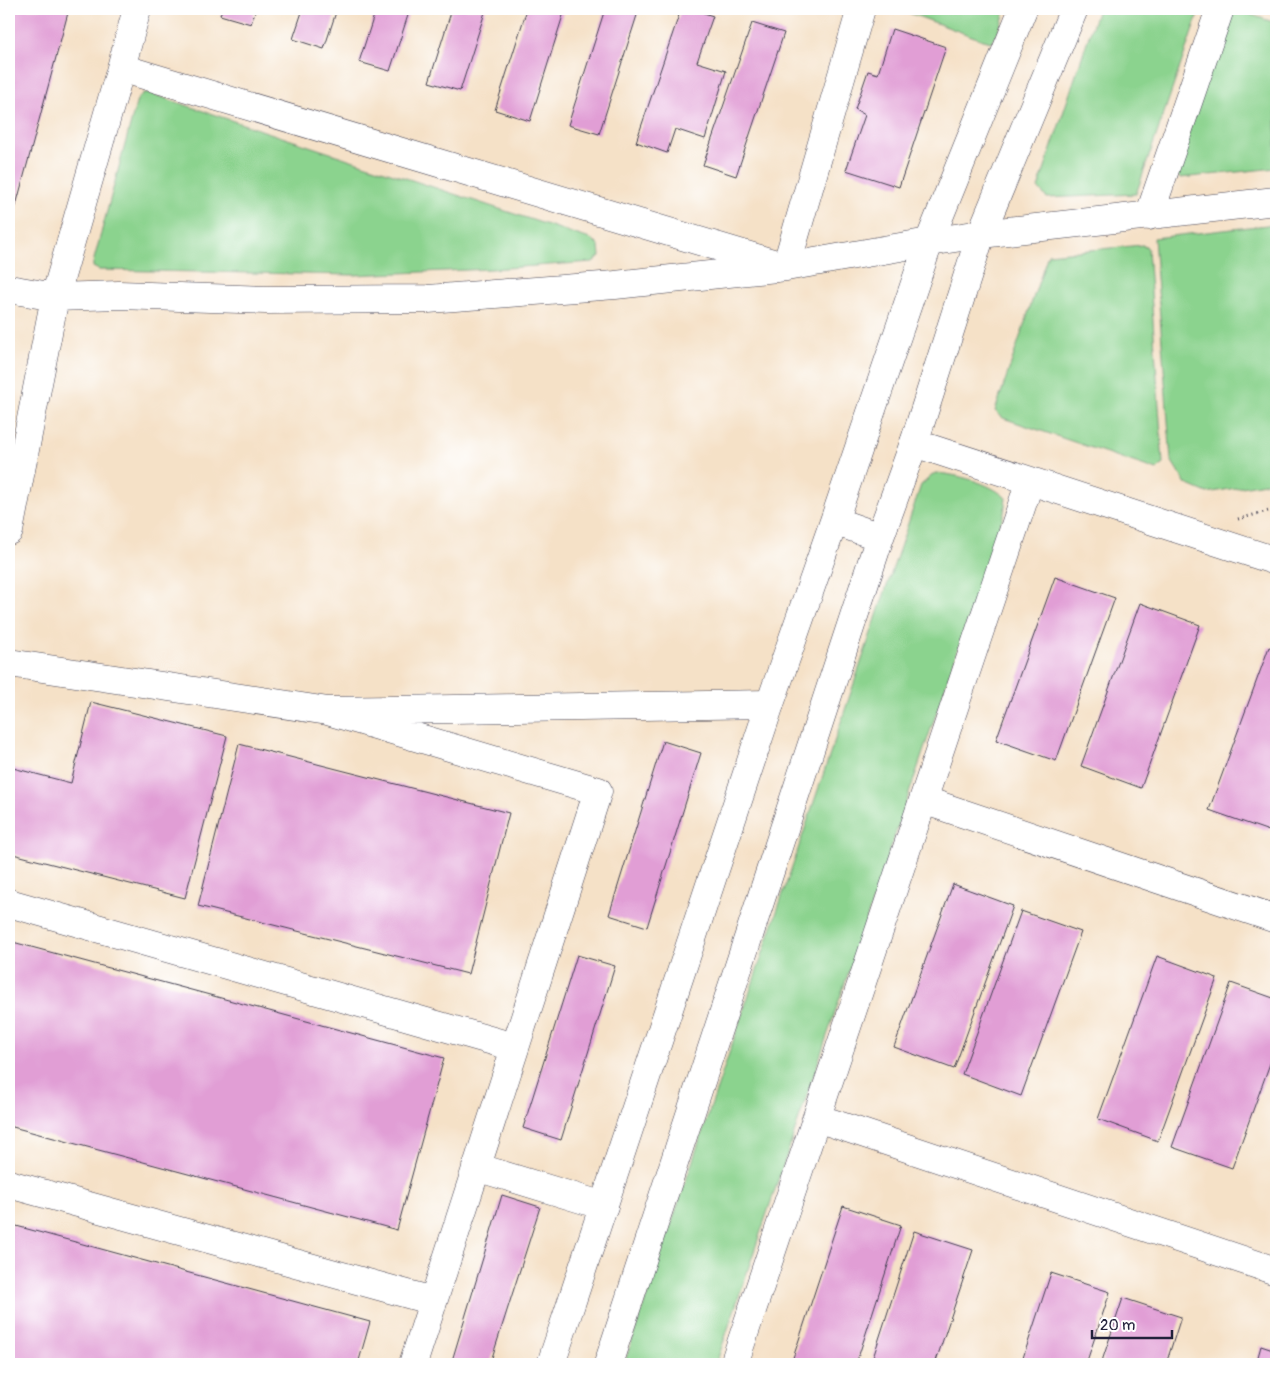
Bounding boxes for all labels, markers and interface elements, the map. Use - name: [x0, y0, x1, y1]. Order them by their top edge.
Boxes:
- scale bar: [1092, 1308, 1172, 1340]
- text: 20 m: [1100, 1316, 1135, 1335]

